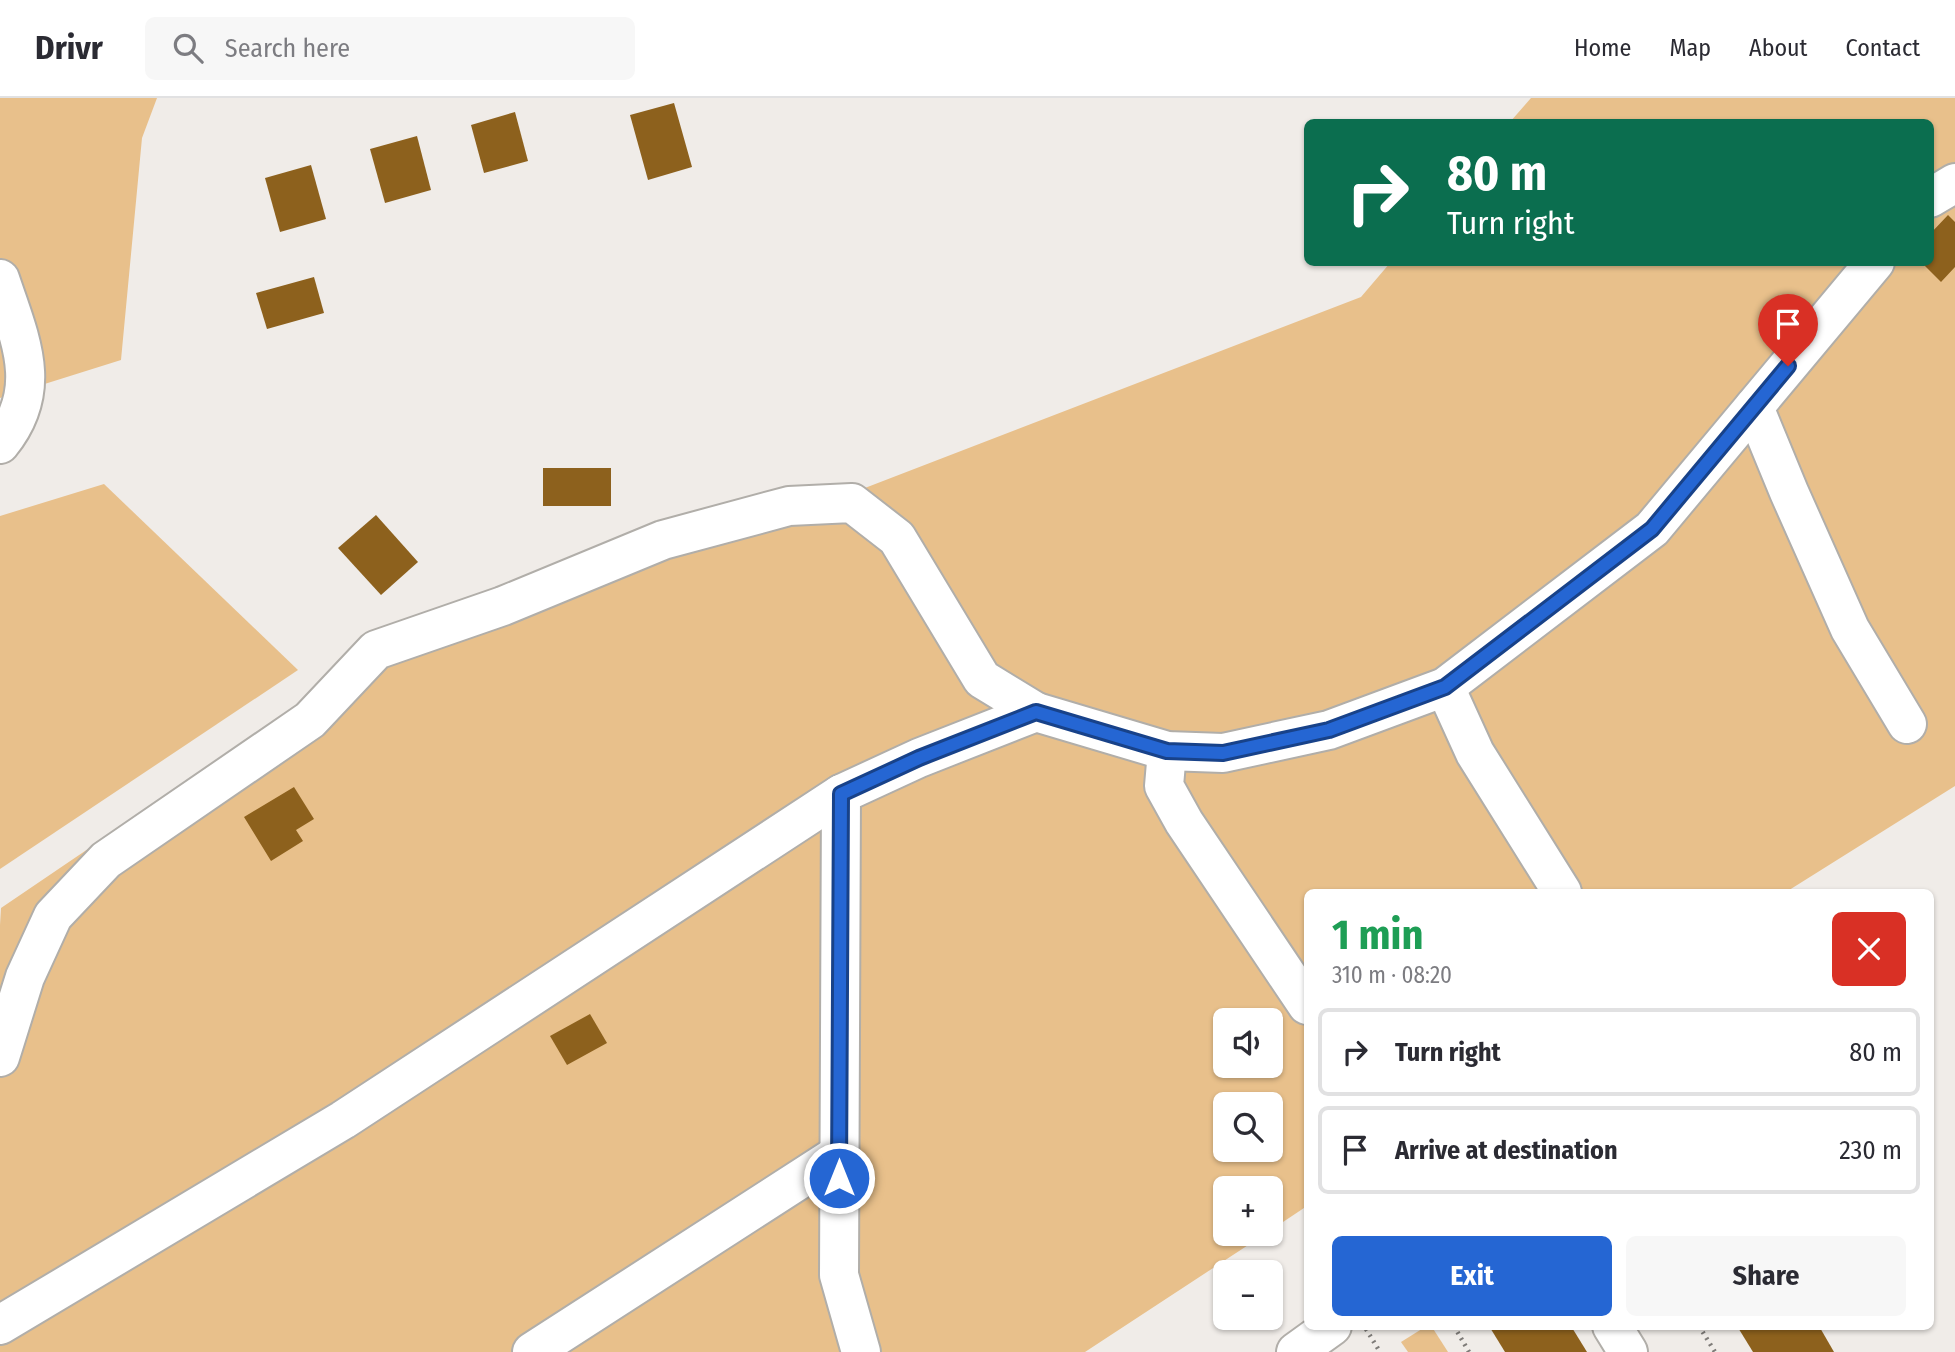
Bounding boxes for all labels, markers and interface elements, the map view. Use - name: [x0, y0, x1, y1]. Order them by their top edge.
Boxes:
- search box: [145, 17, 635, 80]
- text: Drivr: [35, 28, 103, 68]
- icon: search: [169, 29, 207, 67]
- text: Search here: [225, 33, 350, 64]
- text: Home: [1574, 34, 1631, 62]
- text: Map: [1669, 34, 1711, 62]
- text: About: [1749, 34, 1807, 62]
- text: Contact: [1845, 34, 1920, 62]
- text: 80 m: [1447, 144, 1547, 203]
- icon: right: [1332, 147, 1423, 238]
- text: Turn right: [1447, 204, 1574, 242]
- pin: [1758, 294, 1818, 366]
- icon: arrive: [1769, 305, 1807, 343]
- text: 1 min: [1332, 910, 1423, 960]
- button: close: [1832, 912, 1906, 986]
- text: 310 m · 08:20: [1332, 961, 1452, 989]
- map controls: [1213, 1008, 1283, 1330]
- button: sound: [1213, 1008, 1283, 1078]
- icon: right: [1336, 1033, 1374, 1071]
- text: Turn right: [1395, 1037, 1501, 1068]
- text: 80 m: [1849, 1037, 1902, 1068]
- button: search: [1213, 1092, 1283, 1162]
- icon: arrive: [1336, 1131, 1374, 1169]
- text: Arrive at destination: [1395, 1135, 1618, 1166]
- text: 230 m: [1839, 1135, 1902, 1166]
- position arrow: [802, 1141, 876, 1215]
- button: +: [1213, 1176, 1283, 1246]
- button: Exit: [1332, 1236, 1612, 1316]
- button: Share: [1626, 1236, 1906, 1316]
- button: −: [1213, 1260, 1283, 1330]

